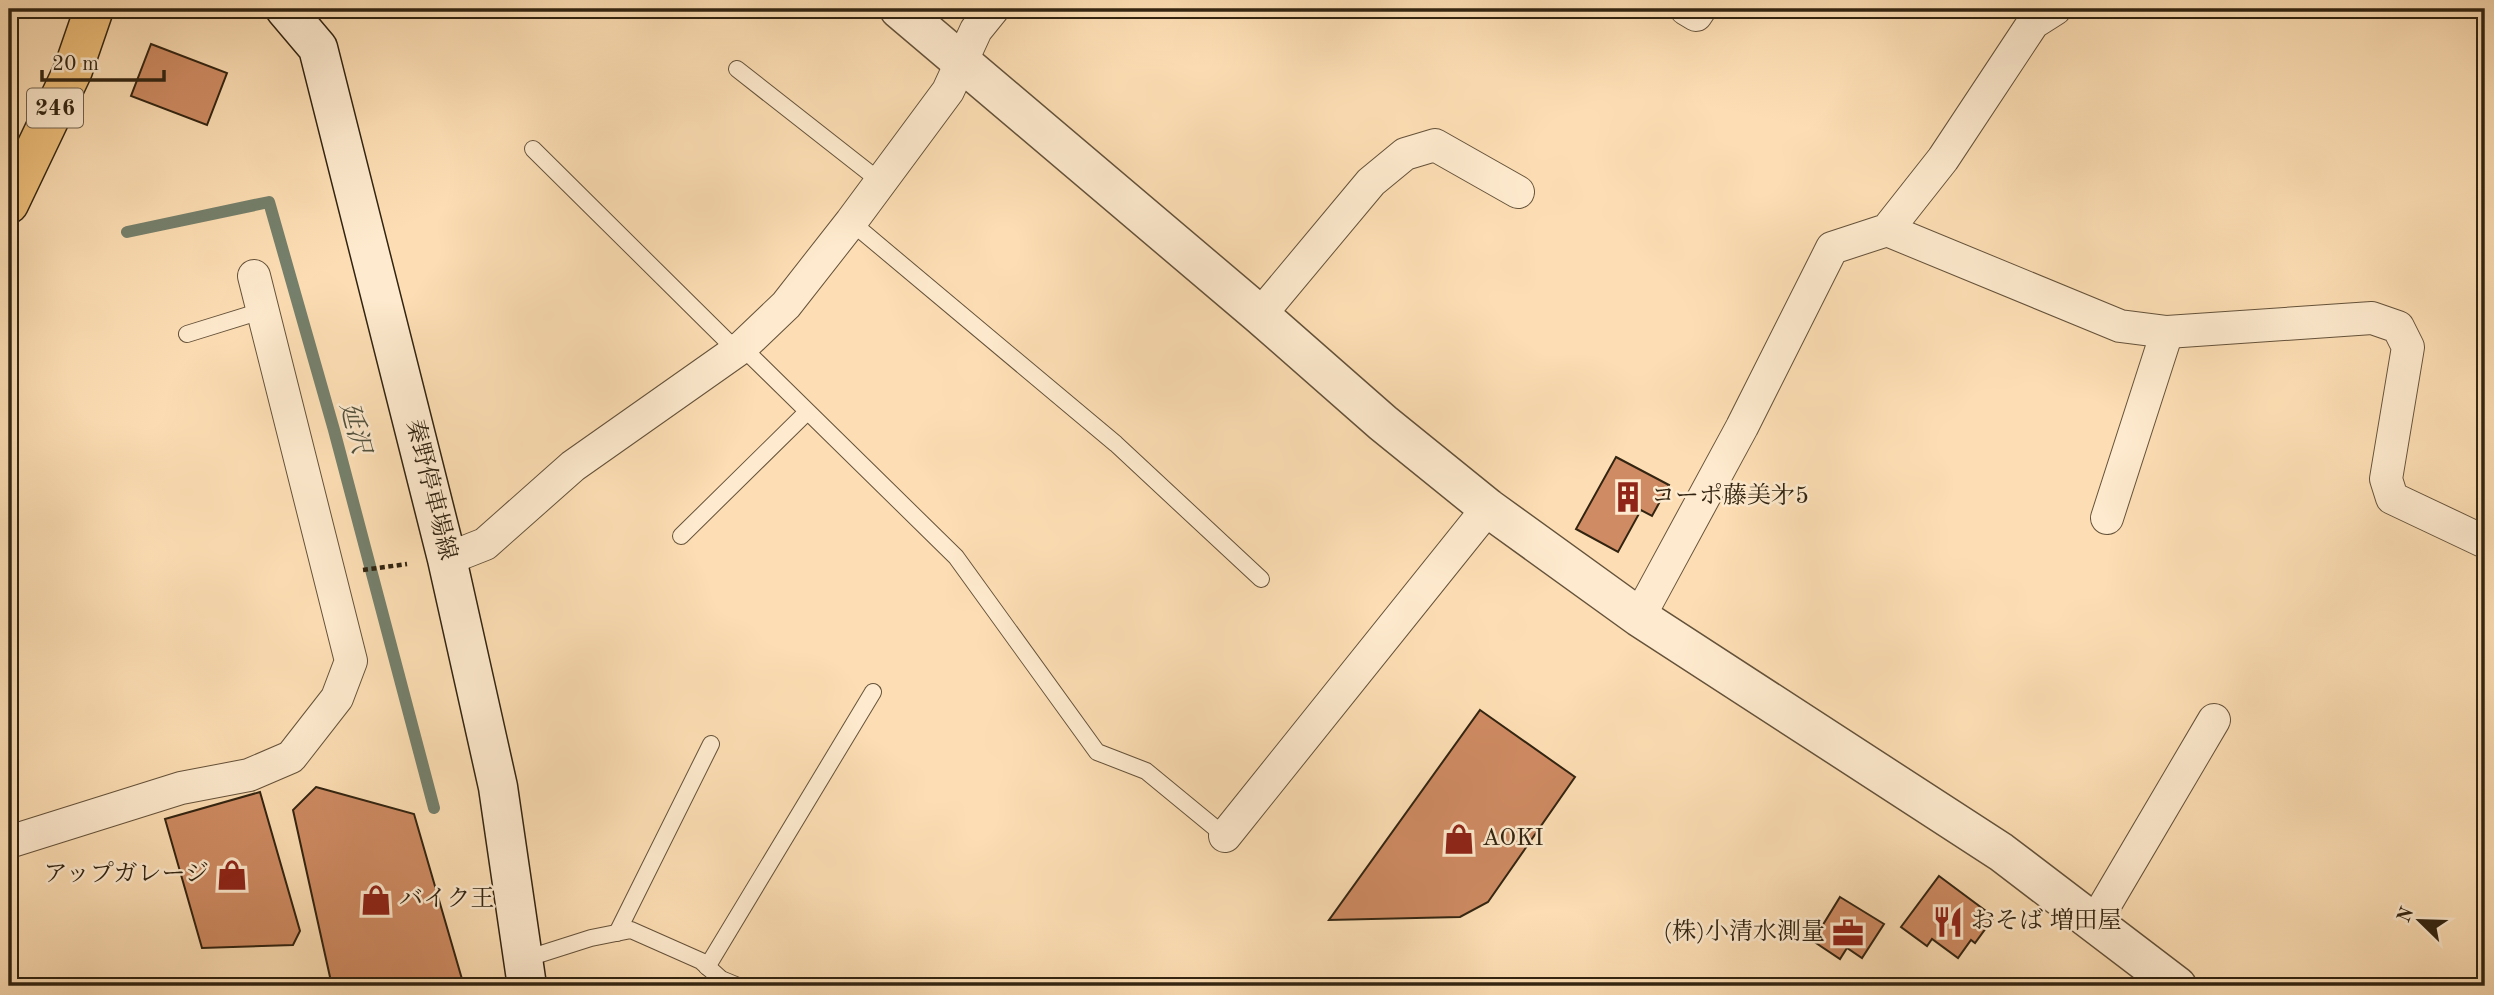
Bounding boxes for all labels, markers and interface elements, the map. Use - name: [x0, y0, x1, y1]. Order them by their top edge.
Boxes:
- scale bar: [42, 38, 164, 82]
- text: 20 m: [52, 54, 99, 75]
- road number: 246: [27, 88, 83, 128]
- water label: 延沢: [335, 399, 376, 459]
- street label: 秦野停車場線: [401, 417, 462, 563]
- building icon: コーポ藤美㐧5: [1611, 480, 1645, 514]
- place label: コーポ藤美㐧5: [1651, 482, 1809, 509]
- shop icon: AOKI: [1442, 822, 1476, 856]
- place label: AOKI: [1482, 827, 1544, 851]
- shop icon: アップガレージ: [215, 858, 249, 892]
- place label: アップガレージ: [43, 861, 209, 887]
- shop icon: バイク王: [359, 883, 393, 917]
- place label: バイク王: [399, 886, 495, 912]
- north arrow: [2386, 886, 2456, 956]
- restaurant icon: おそば 増田屋: [1931, 905, 1965, 939]
- text: N: [2395, 905, 2418, 926]
- place label: おそば 増田屋: [1971, 907, 2122, 934]
- office icon: (株)小清水測量: [1831, 916, 1865, 950]
- place label: (株)小清水測量: [1663, 918, 1825, 945]

